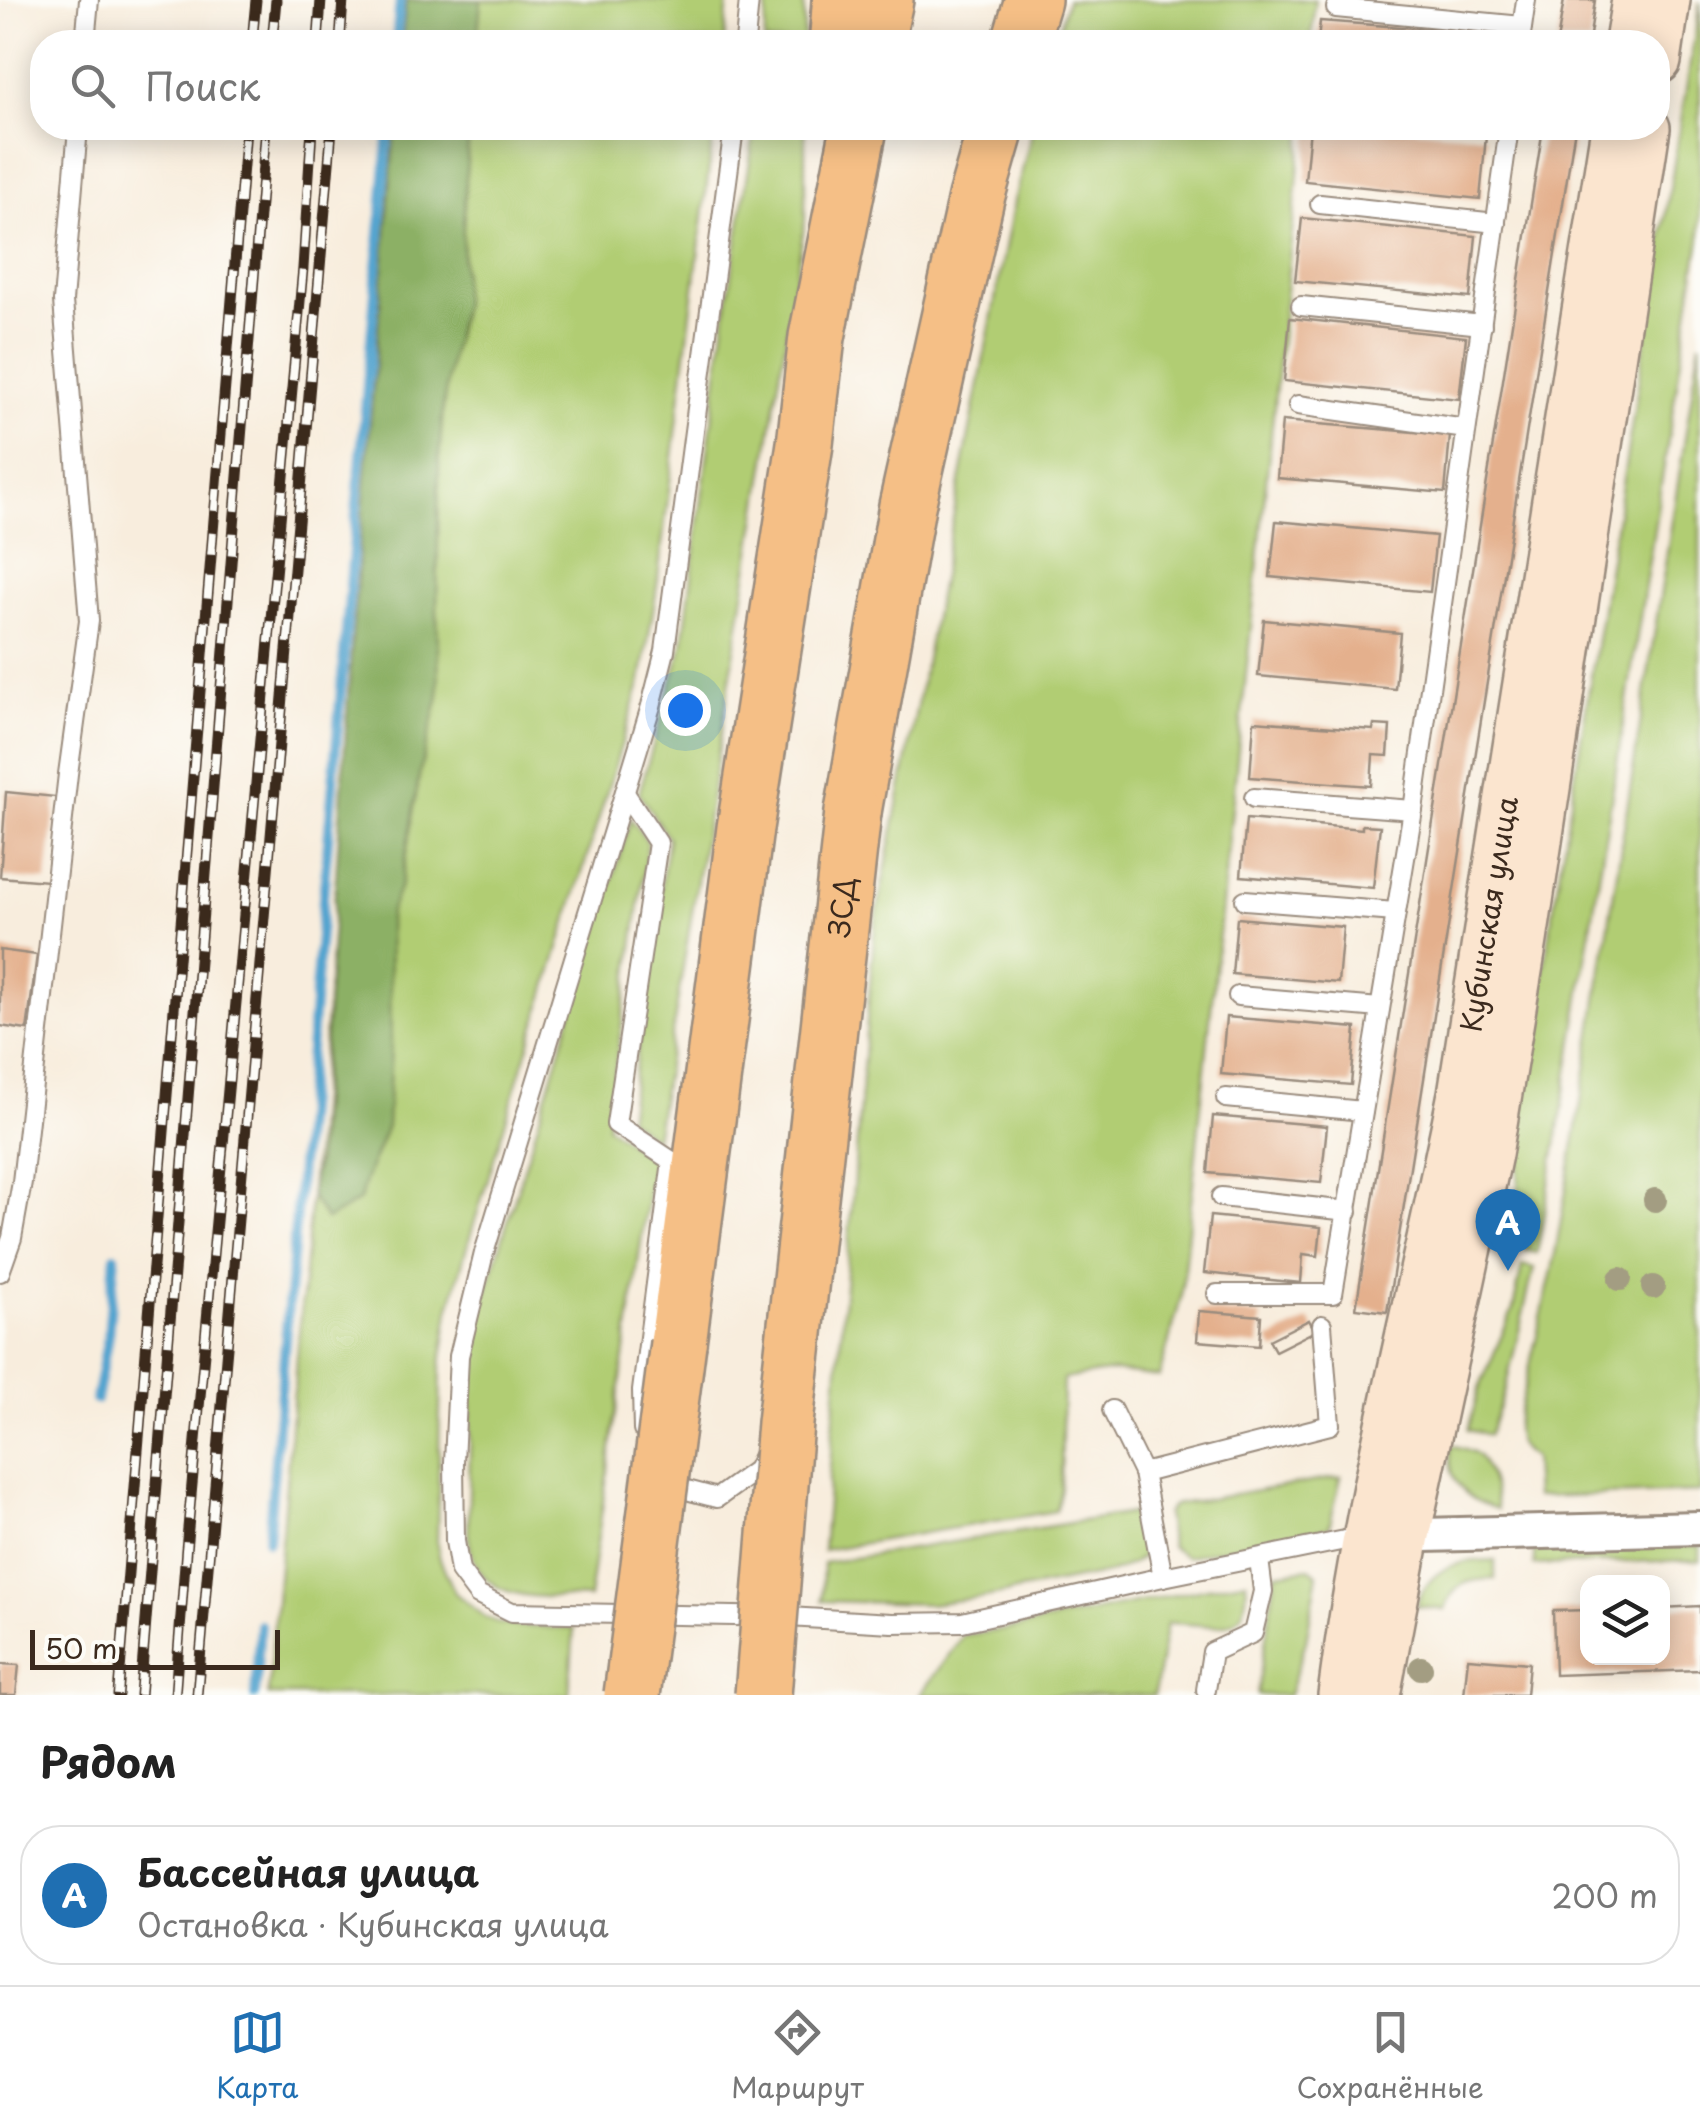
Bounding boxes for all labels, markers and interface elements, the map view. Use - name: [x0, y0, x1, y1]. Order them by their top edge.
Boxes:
- search box: [30, 30, 1670, 140]
- text: Поиск: [145, 57, 260, 114]
- icon: search: [65, 58, 120, 113]
- your location: [660, 685, 711, 736]
- street label: Кубинская улица: [1448, 793, 1528, 1035]
- street label: ЗСД: [816, 874, 866, 939]
- pin: A: [1476, 1188, 1540, 1271]
- map controls: [1580, 1575, 1670, 1665]
- button: layers: [1580, 1575, 1670, 1665]
- scale bar: [30, 1625, 280, 1670]
- text: 50 m: [45, 1626, 118, 1669]
- text: Рядом: [40, 1729, 177, 1792]
- text: Бассейная улица: [137, 1843, 479, 1900]
- text: A: [62, 1871, 87, 1919]
- text: 200 m: [1551, 1871, 1658, 1919]
- text: Остановка · Кубинская улица: [137, 1900, 609, 1948]
- tab: Карта: [216, 2005, 299, 2108]
- tab: Маршрут: [731, 2005, 864, 2108]
- tab: Сохранённые: [1296, 2005, 1484, 2108]

